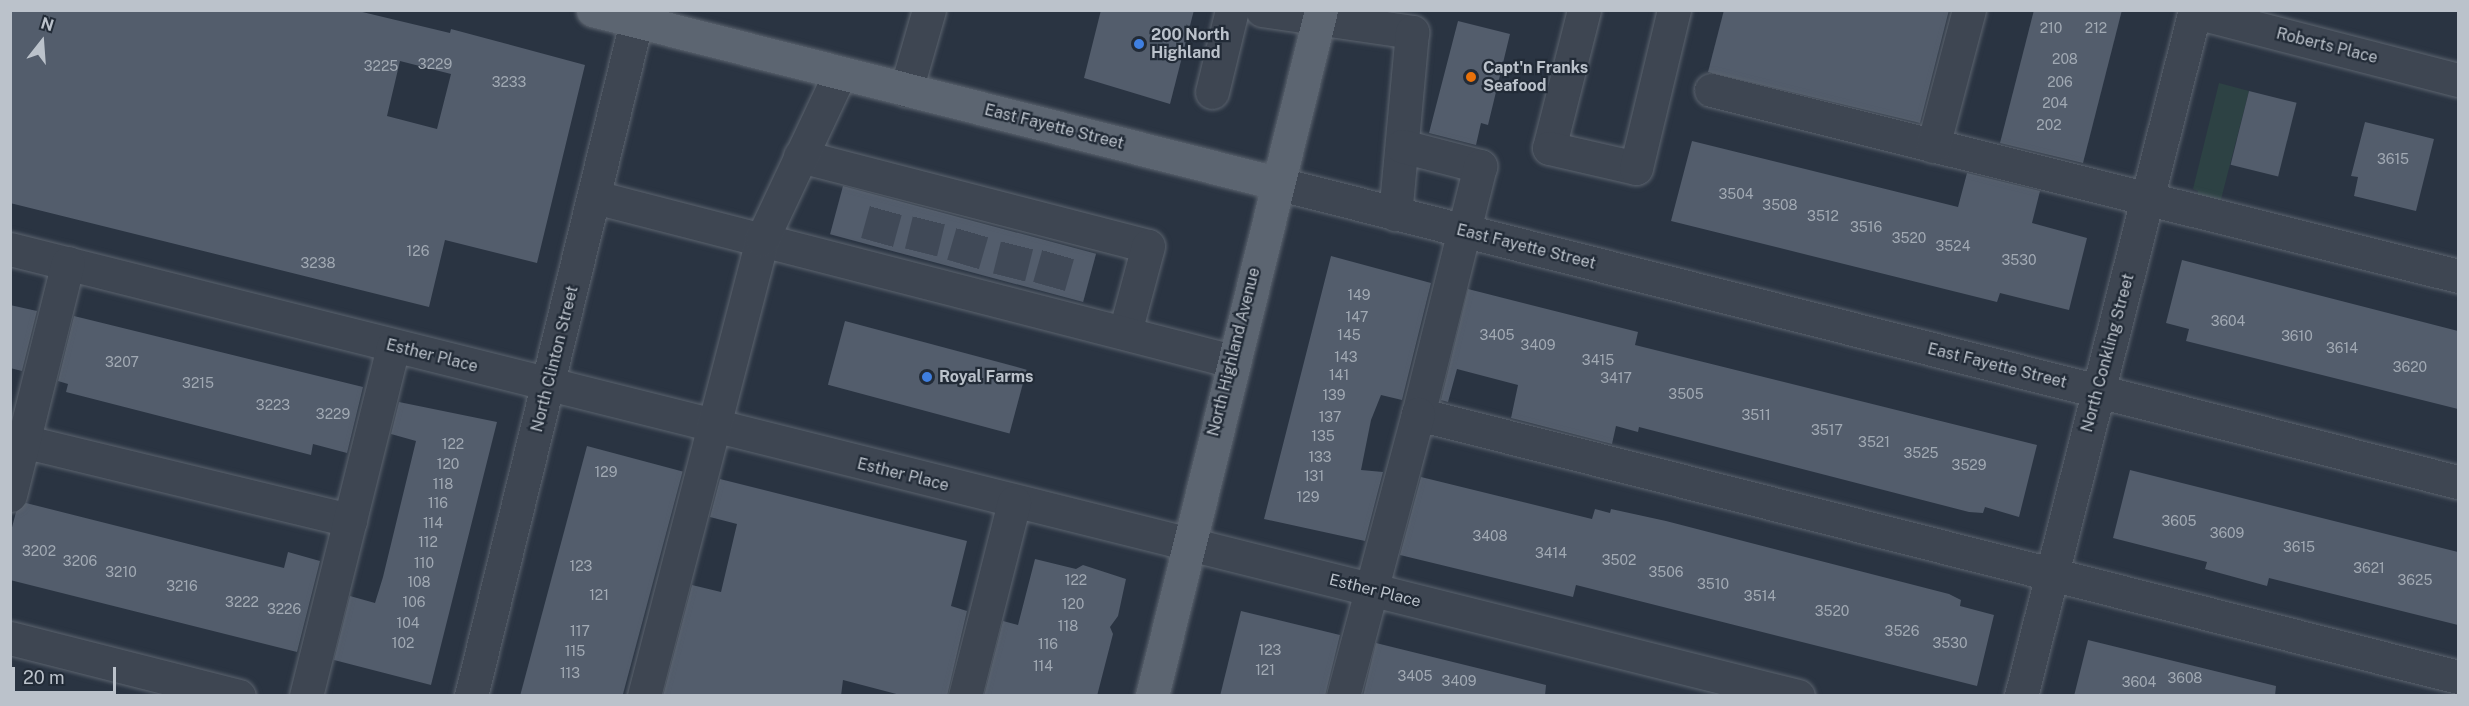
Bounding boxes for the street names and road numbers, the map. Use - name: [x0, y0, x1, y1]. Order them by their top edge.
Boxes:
- street label: Roberts Place: [2274, 24, 2380, 68]
- street label: East Fayette Street: [982, 100, 1126, 154]
- street label: East Fayette Street: [1454, 220, 1598, 274]
- street label: North Highland Avenue: [1204, 266, 1264, 438]
- street label: North Conkling Street: [2078, 272, 2138, 434]
- street label: North Clinton Street: [528, 284, 582, 434]
- street label: Esther Place: [384, 335, 480, 377]
- street label: East Fayette Street: [1925, 339, 2069, 393]
- street label: Esther Place: [855, 454, 951, 496]
- street label: Esther Place: [1327, 570, 1423, 612]

